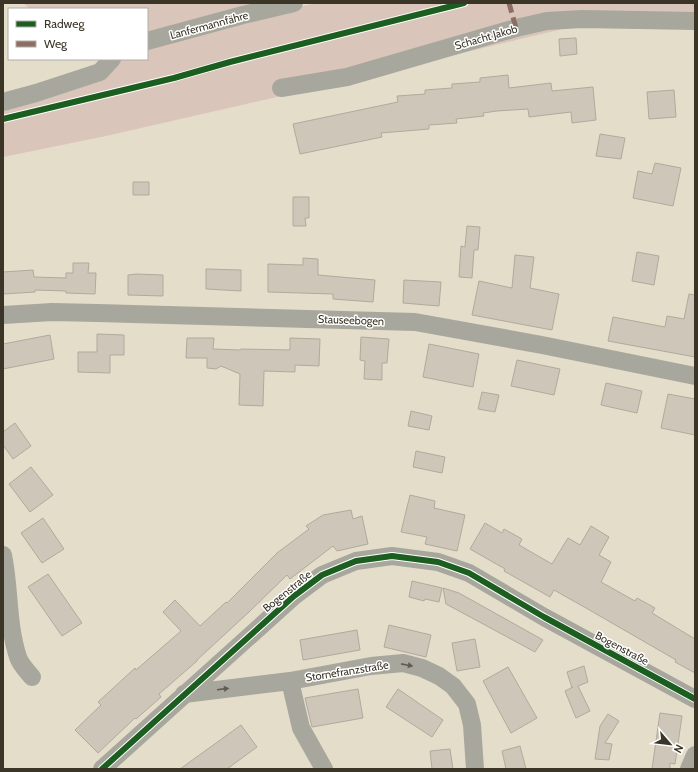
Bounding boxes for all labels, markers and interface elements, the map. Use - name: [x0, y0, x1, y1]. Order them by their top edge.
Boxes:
- legend: [8, 8, 148, 60]
- street label: Lanfermannfähre: [168, 8, 250, 42]
- text: Radweg: [44, 16, 85, 31]
- street label: Schacht Jakob: [453, 21, 519, 53]
- text: Weg: [44, 36, 68, 51]
- street label: Stauseebogen: [318, 312, 384, 328]
- street label: Bogenstraße: [260, 567, 315, 615]
- street label: Bogenstraße: [593, 628, 652, 668]
- street label: Stornefranzstraße: [305, 657, 390, 684]
- one-way arrow: [401, 662, 413, 668]
- one-way arrow: [217, 686, 229, 692]
- north arrow: [650, 724, 690, 764]
- text: N: [671, 742, 687, 755]

